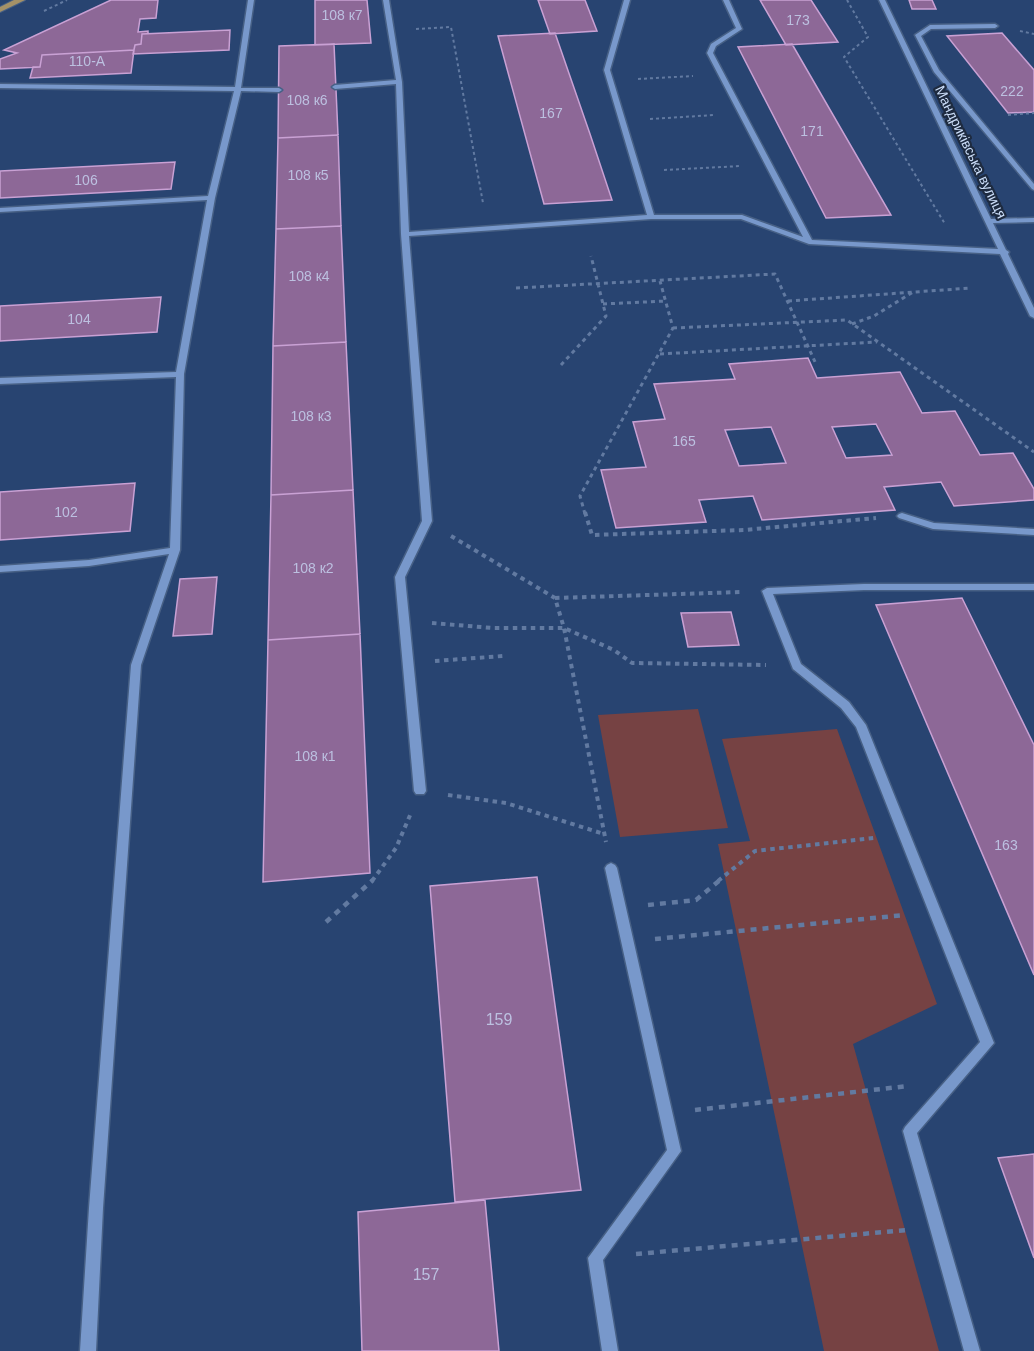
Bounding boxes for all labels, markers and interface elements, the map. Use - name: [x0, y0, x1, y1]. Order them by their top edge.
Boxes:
- house number: 108 к7: [321, 7, 363, 23]
- house number: 173: [786, 12, 810, 28]
- house number: 110-А: [69, 53, 106, 69]
- street label: Мандриківська вулиця: [932, 83, 1010, 221]
- house number: 222: [1000, 83, 1024, 99]
- house number: 108 к6: [286, 92, 328, 108]
- house number: 167: [539, 105, 563, 121]
- house number: 171: [800, 123, 824, 139]
- house number: 108 к5: [287, 167, 329, 183]
- house number: 106: [74, 172, 98, 188]
- house number: 108 к4: [288, 268, 330, 284]
- house number: 104: [67, 311, 91, 327]
- house number: 108 к3: [290, 408, 332, 424]
- house number: 165: [672, 433, 696, 449]
- house number: 102: [54, 504, 78, 520]
- house number: 108 к2: [292, 560, 334, 576]
- house number: 108 к1: [294, 748, 336, 764]
- house number: 163: [994, 837, 1018, 853]
- house number: 159: [486, 1011, 512, 1028]
- house number: 157: [413, 1266, 439, 1283]

